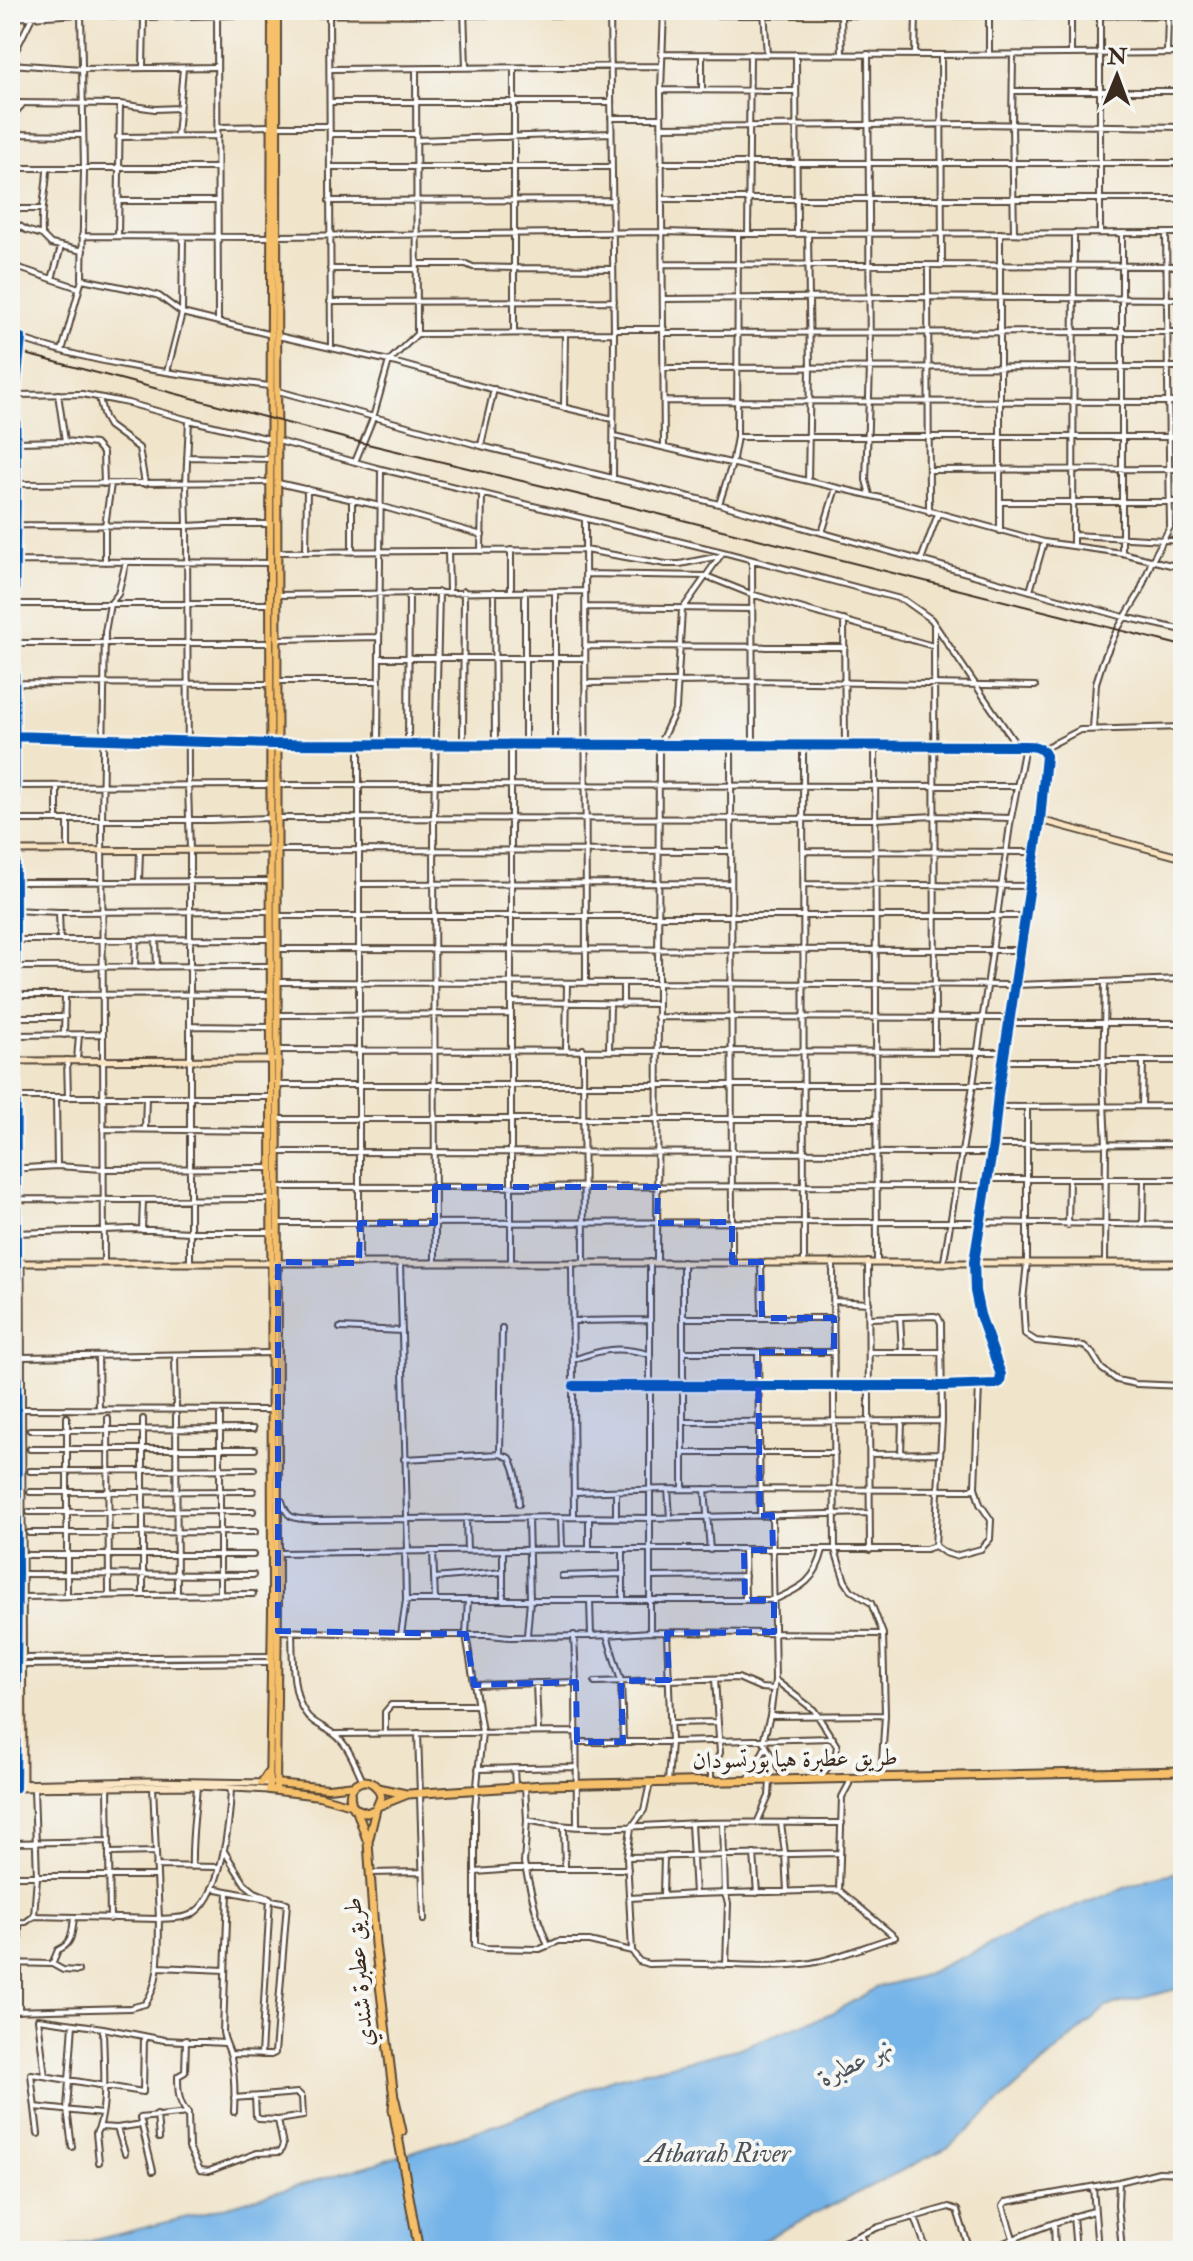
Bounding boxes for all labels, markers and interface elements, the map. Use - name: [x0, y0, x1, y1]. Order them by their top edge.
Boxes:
- north arrow: [1077, 36, 1157, 116]
- text: N: [1106, 43, 1128, 71]
- street label: طريق عطبرة هيا بورتسودان: [692, 1742, 898, 1776]
- street label: طريق عطبرة شندي: [337, 1896, 384, 2048]
- water label: نهر عطبرة: [813, 2030, 898, 2095]
- water label: Atbarah River: [643, 2138, 792, 2170]

